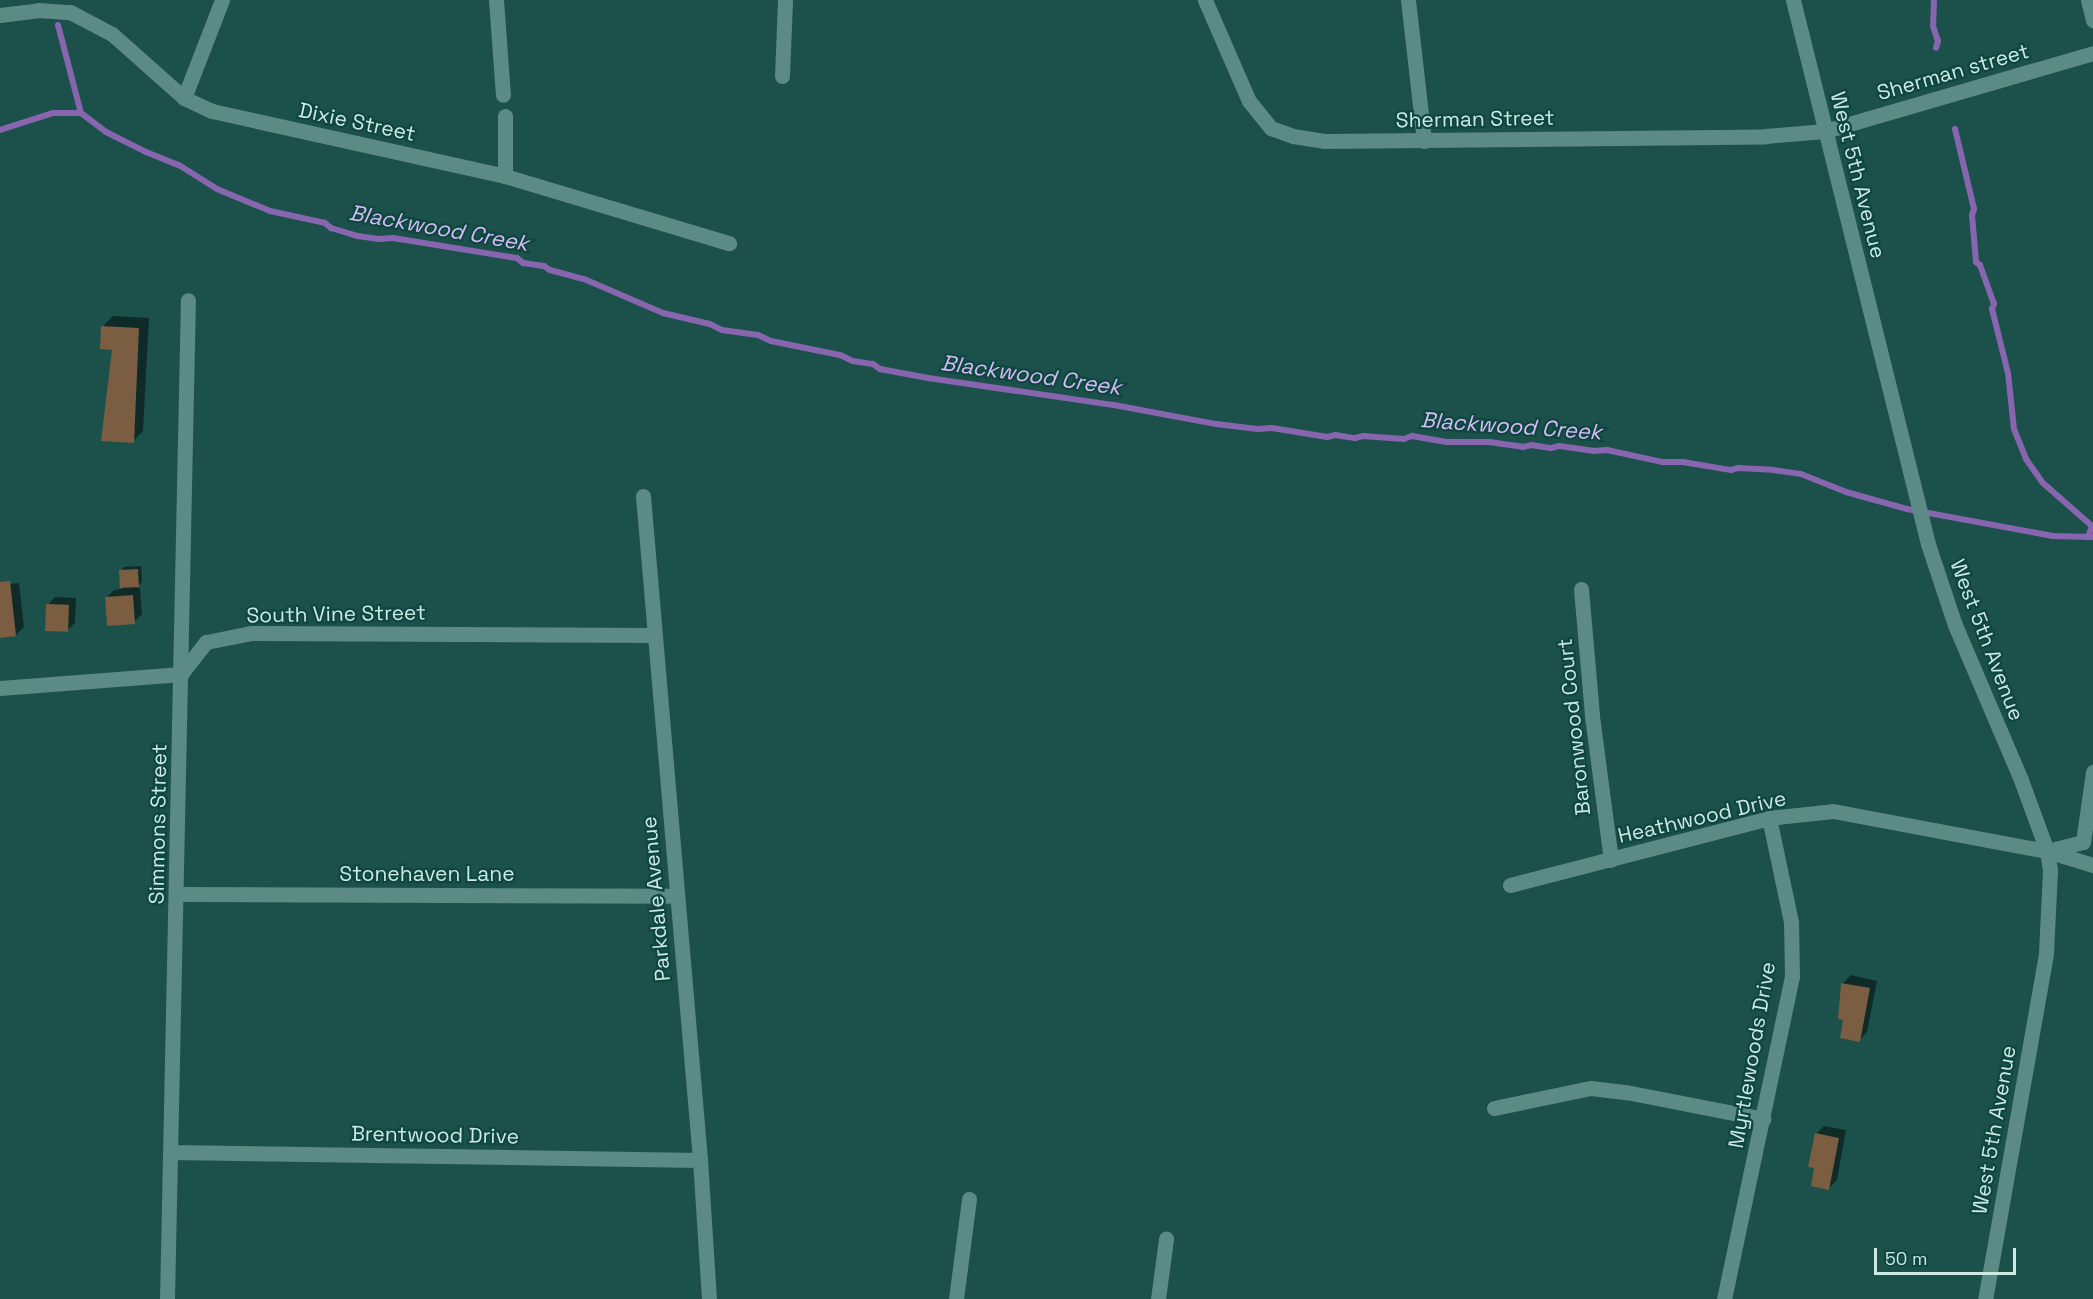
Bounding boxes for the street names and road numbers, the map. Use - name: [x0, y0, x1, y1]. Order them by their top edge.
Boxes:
- street label: Sherman street: [1874, 38, 2032, 106]
- street label: West 5th Avenue: [1825, 89, 1891, 261]
- street label: Dixie Street: [296, 97, 418, 147]
- street label: Sherman Street: [1395, 105, 1555, 133]
- street label: West 5th Avenue: [1945, 556, 2029, 724]
- street label: South Vine Street: [246, 600, 426, 628]
- street label: Baronwood Court: [1552, 637, 1596, 817]
- street label: Simmons Street: [144, 743, 172, 905]
- street label: Heathwood Drive: [1615, 785, 1789, 849]
- street label: Parkdale Avenue: [636, 815, 676, 983]
- street label: Stonehaven Lane: [339, 861, 515, 887]
- street label: Myrtlewoods Drive: [1723, 960, 1781, 1150]
- street label: West 5th Avenue: [1967, 1044, 2021, 1216]
- street label: Brentwood Drive: [351, 1121, 519, 1149]

